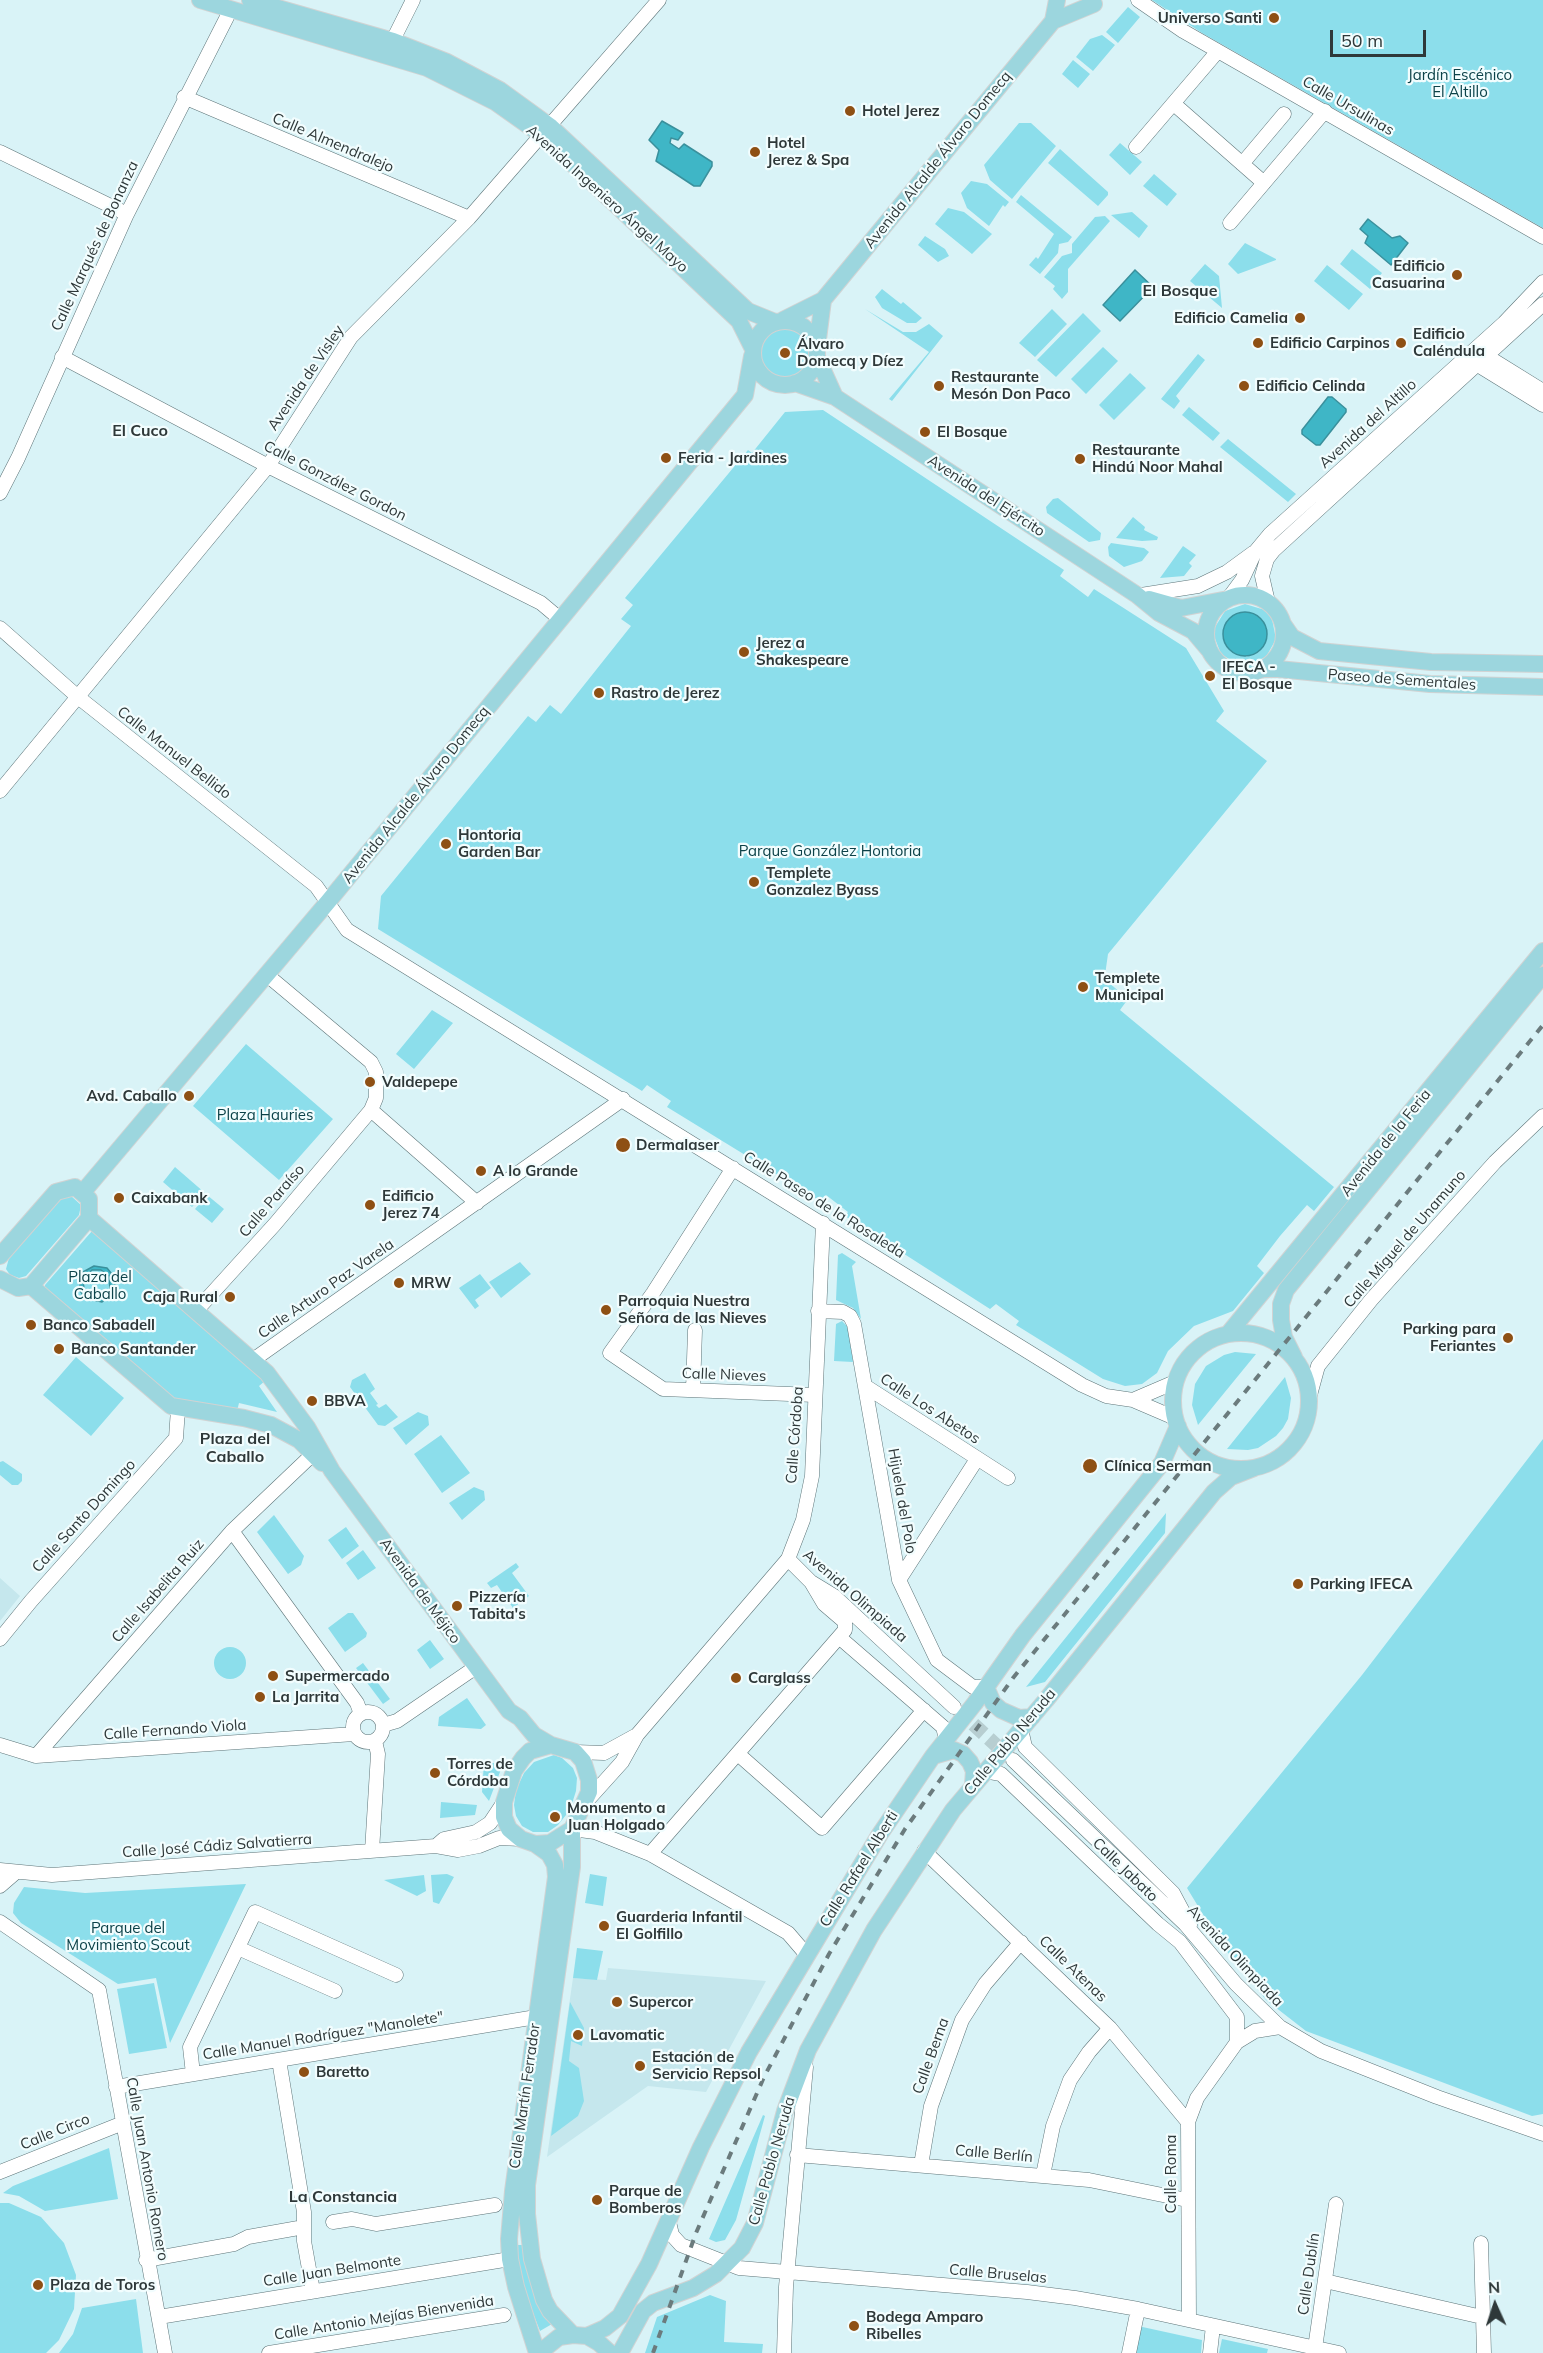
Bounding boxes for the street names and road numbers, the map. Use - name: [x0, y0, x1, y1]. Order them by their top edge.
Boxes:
- street label: Avenida Alcalde Álvaro Domecq: [861, 68, 1015, 252]
- street label: Calle Ursulinas: [1299, 72, 1397, 140]
- street label: Calle Almendralejo: [270, 109, 396, 177]
- street label: Avenida Ingeniero Ángel Mayo: [522, 121, 692, 277]
- street label: Calle Marqués de Bonanza: [48, 158, 142, 334]
- street label: Avenida de Visley: [264, 322, 348, 434]
- street label: Avenida del Altillo: [1316, 376, 1420, 472]
- street label: Calle González Gordon: [261, 437, 409, 525]
- street label: Avenida del Ejército: [924, 451, 1048, 541]
- street label: Paseo de Sementales: [1327, 666, 1477, 694]
- street label: Calle Manuel Bellido: [113, 703, 235, 803]
- street label: Avenida Alcalde Álvaro Domecq: [339, 703, 493, 887]
- street label: Avenida de la Feria: [1337, 1086, 1435, 1200]
- street label: Calle Paseo de la Rosaleda: [740, 1148, 908, 1262]
- street label: Calle Paraíso: [235, 1161, 309, 1241]
- street label: Calle Miguel de Unamuno: [1340, 1166, 1470, 1312]
- street label: Calle Arturo Paz Varela: [255, 1235, 397, 1343]
- street label: Calle Nieves: [681, 1365, 767, 1385]
- street label: Calle Los Abetos: [877, 1370, 983, 1448]
- street label: Calle Córdoba: [783, 1386, 807, 1484]
- street label: Hijuela del Polo: [884, 1447, 920, 1555]
- street label: Calle Santo Domingo: [28, 1456, 140, 1576]
- street label: Avenida de Méjico: [376, 1535, 464, 1647]
- street label: Calle Isabelita Ruiz: [108, 1536, 208, 1646]
- street label: Avenida Olimpiada: [799, 1546, 911, 1646]
- street label: Calle Pablo Neruda: [960, 1685, 1060, 1799]
- street label: Calle Fernando Viola: [103, 1716, 247, 1744]
- street label: Calle Rafael Alberti: [816, 1808, 902, 1930]
- street label: Calle José Cádiz Salvatierra: [121, 1830, 313, 1862]
- street label: Calle Jabato: [1089, 1834, 1161, 1906]
- street label: Avenida Olimpiada: [1183, 1901, 1287, 2011]
- street label: Calle Atenas: [1035, 1932, 1111, 2006]
- street label: Calle Manuel Rodríguez "Manolete": [201, 2008, 445, 2064]
- street label: Calle Berna: [909, 2015, 953, 2097]
- street label: Calle Martín Ferrador: [506, 2022, 544, 2170]
- street label: Calle Juan Antonio Romero: [122, 2076, 172, 2262]
- street label: Calle Pablo Neruda: [745, 2095, 799, 2227]
- street label: Calle Circo: [18, 2110, 92, 2154]
- street label: Calle Roma: [1162, 2134, 1180, 2214]
- street label: Calle Berlín: [954, 2142, 1034, 2166]
- street label: Calle Dublín: [1294, 2232, 1324, 2316]
- street label: Calle Juan Belmonte: [262, 2251, 402, 2291]
- street label: Calle Bruselas: [948, 2261, 1048, 2287]
- street label: Calle Antonio Mejías Bienvenida: [273, 2292, 495, 2344]

